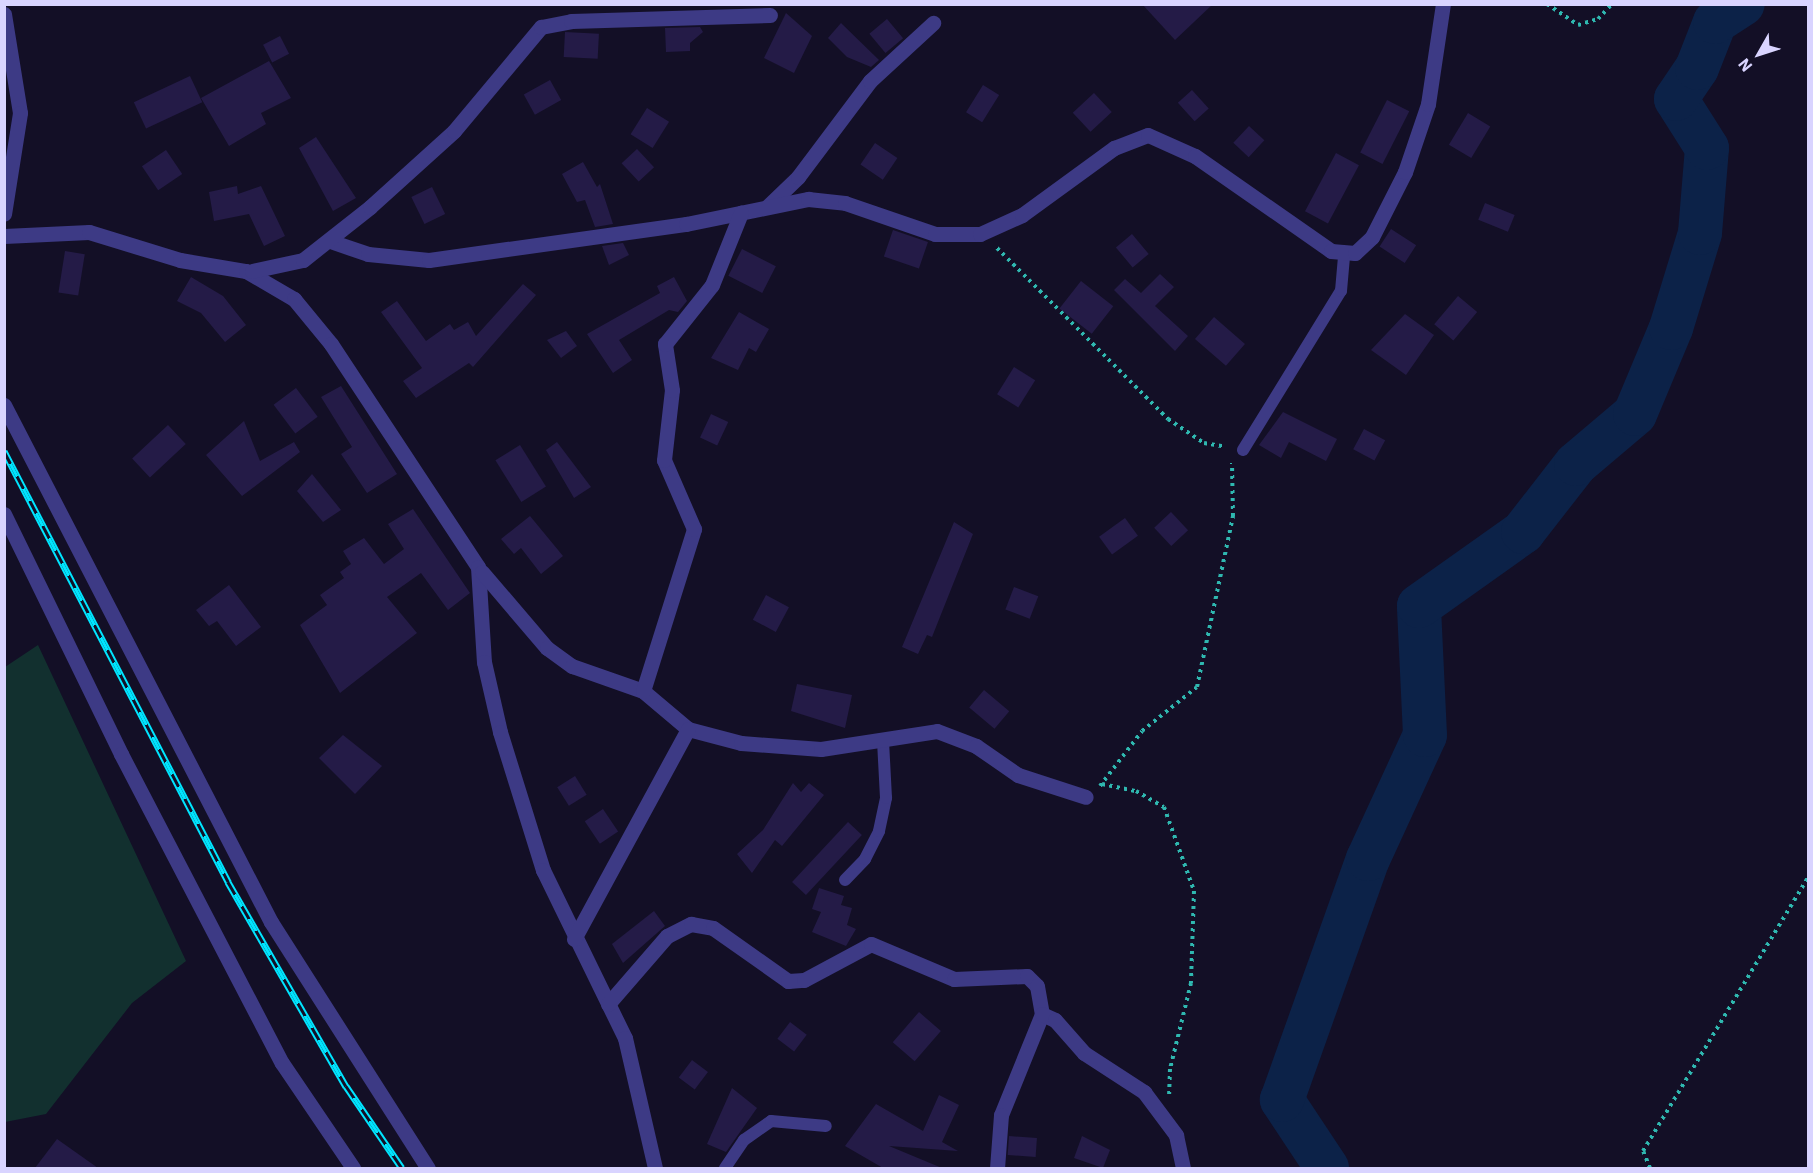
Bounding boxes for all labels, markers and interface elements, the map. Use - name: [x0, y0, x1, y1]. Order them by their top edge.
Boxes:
- north arrow: [1729, 24, 1789, 84]
- text: N: [1734, 55, 1756, 76]

